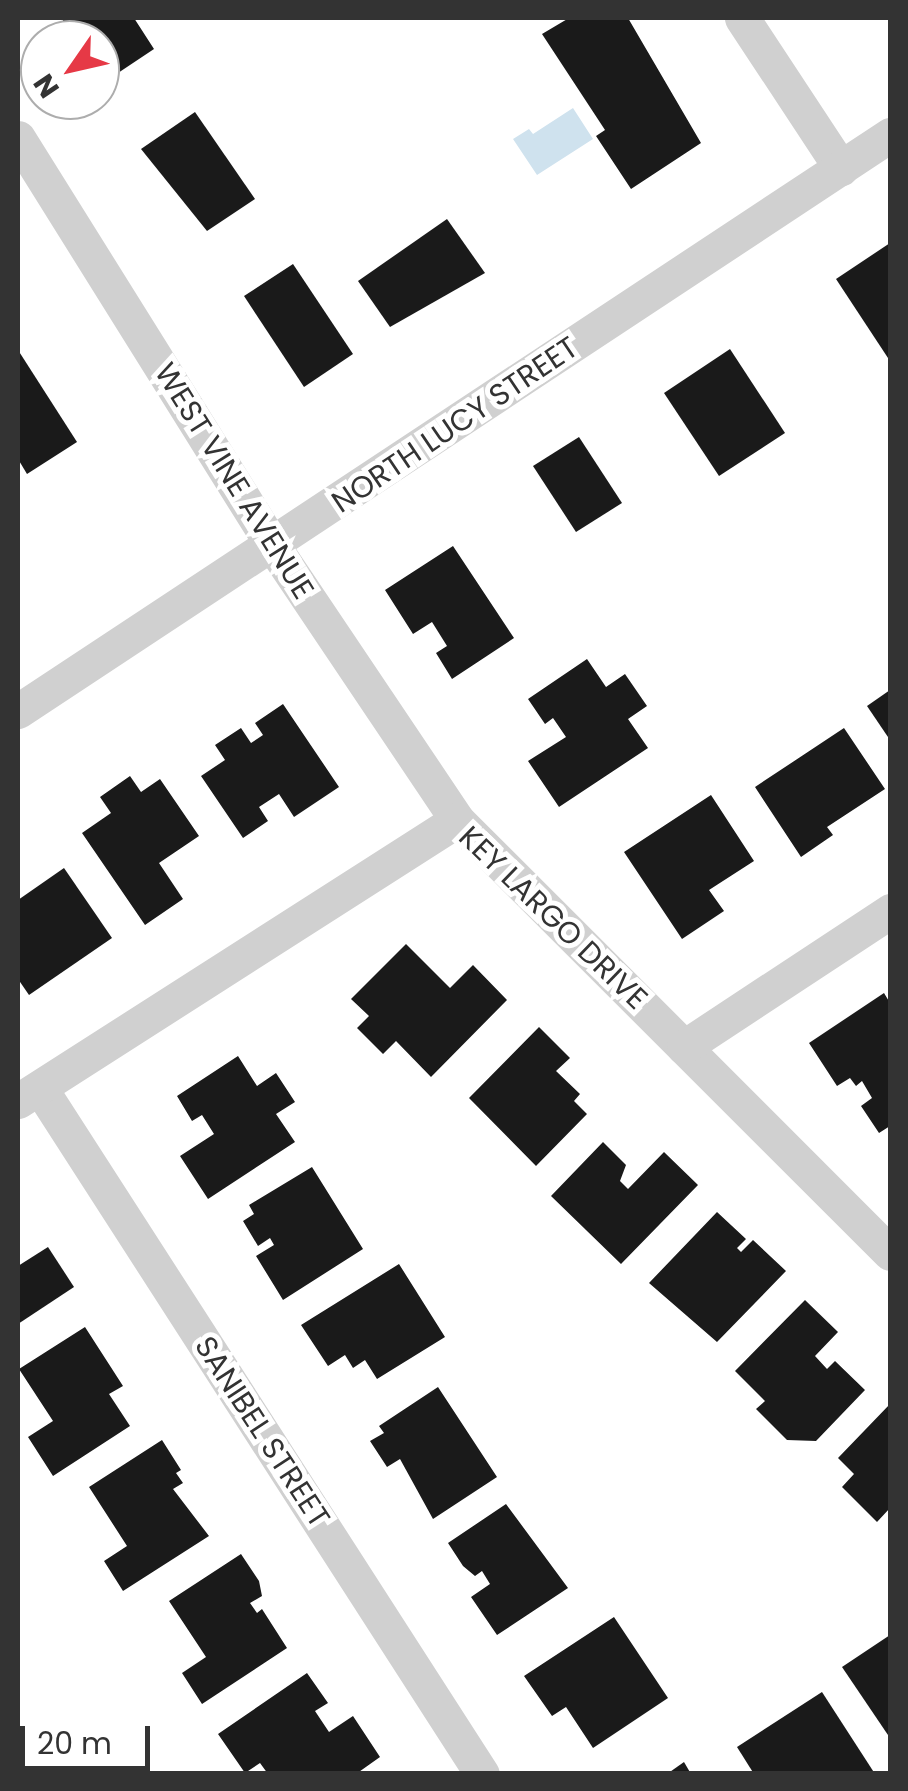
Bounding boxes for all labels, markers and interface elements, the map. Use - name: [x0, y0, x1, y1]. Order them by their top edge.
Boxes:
- north arrow: [20, 20, 120, 120]
- text: N: [24, 66, 68, 106]
- street label: NORTH LUCY STREET: [325, 329, 585, 521]
- street label: WEST VINE AVENUE: [147, 356, 321, 606]
- street label: KEY LARGO DRIVE: [451, 819, 655, 1017]
- street label: SANIBEL STREET: [187, 1330, 337, 1534]
- scale bar: [25, 1706, 155, 1768]
- text: 20 m: [37, 1722, 112, 1765]

